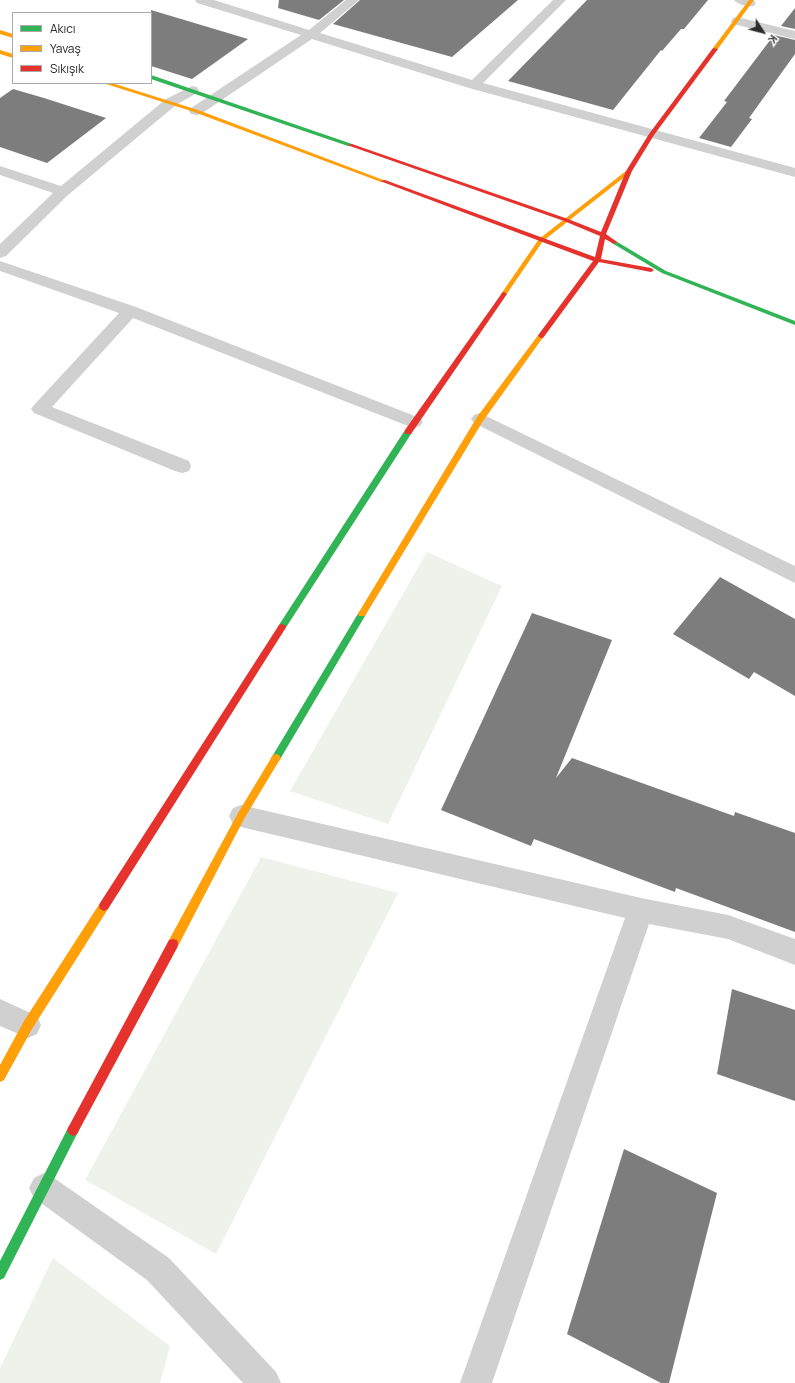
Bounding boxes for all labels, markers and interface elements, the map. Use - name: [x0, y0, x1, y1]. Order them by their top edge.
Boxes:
- legend: [12, 12, 152, 84]
- north arrow: [743, 12, 783, 52]
- text: Akıcı: [50, 20, 76, 37]
- text: K: [765, 32, 781, 47]
- text: Yavaş: [50, 40, 81, 57]
- text: Sıkışık: [50, 60, 84, 77]

